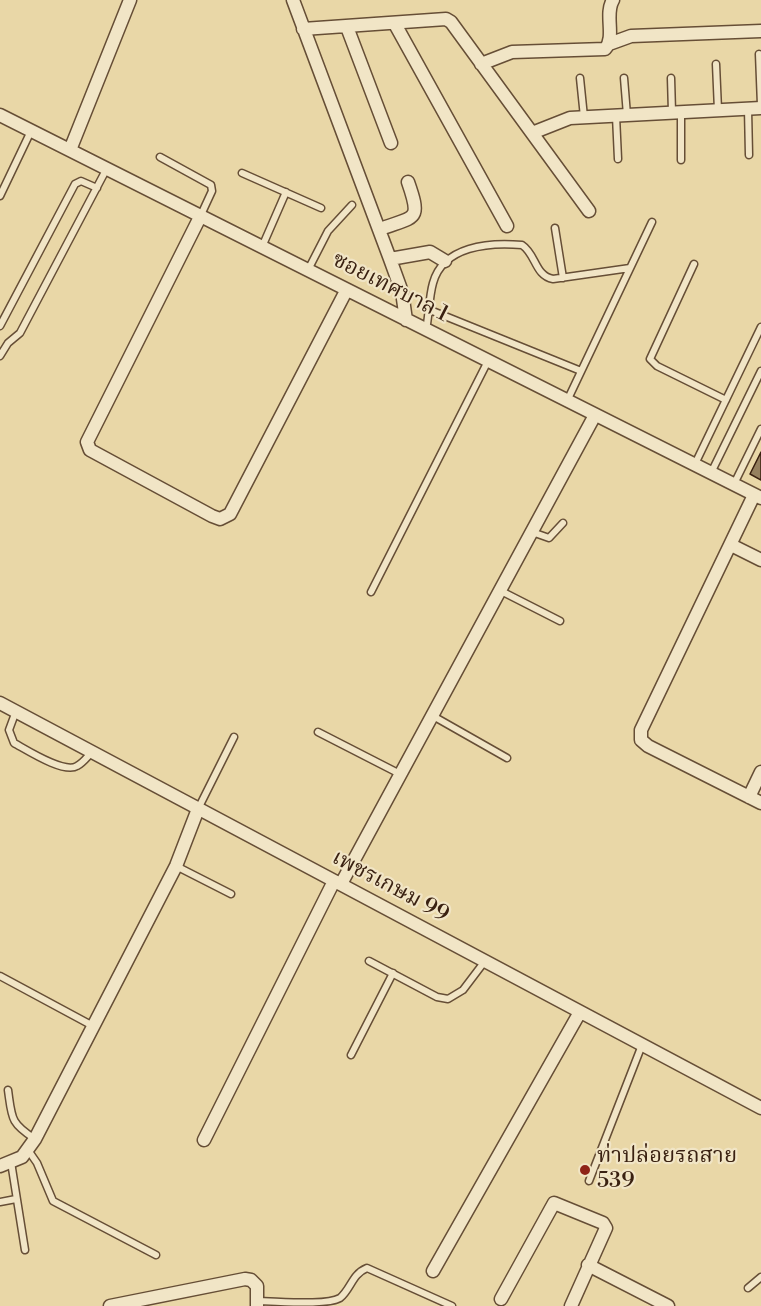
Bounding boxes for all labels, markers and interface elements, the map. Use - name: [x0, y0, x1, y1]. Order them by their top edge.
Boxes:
- street label: ซอยเทศบาล 1: [327, 247, 453, 329]
- street label: เพชรเกษม 99: [327, 845, 453, 929]
- place label: ท่าปล่อยรถสาย 539: [597, 1144, 737, 1196]
- marker: ท่าปล่อยรถสาย 539: [578, 1163, 592, 1177]

